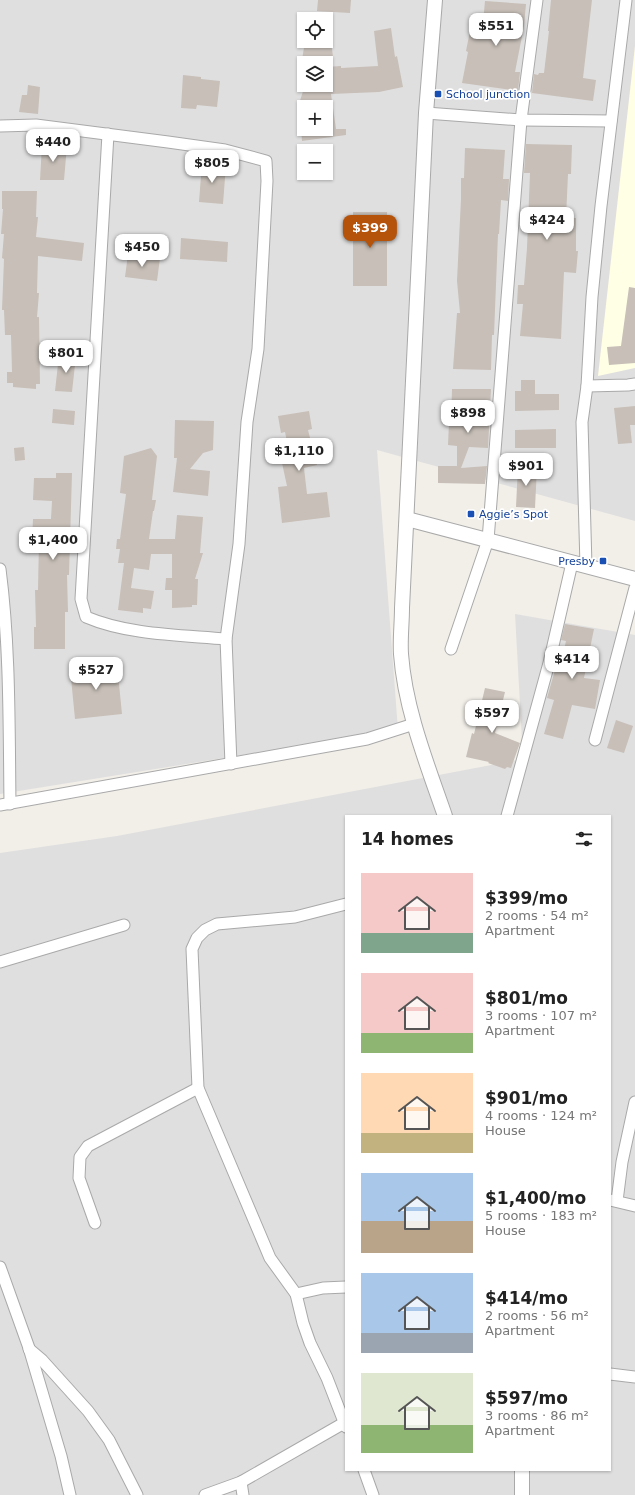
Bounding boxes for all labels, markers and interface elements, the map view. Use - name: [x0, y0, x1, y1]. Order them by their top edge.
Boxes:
- map controls: [297, 12, 333, 180]
- button: locate: [297, 12, 333, 48]
- pin: $551: [472, 13, 520, 47]
- text: $551: [478, 18, 514, 33]
- button: layers: [297, 56, 333, 92]
- place label: School junction: [446, 88, 530, 101]
- marker: School junction: [433, 89, 443, 99]
- button: +: [297, 100, 333, 136]
- pin: $440: [29, 129, 77, 163]
- text: $440: [35, 134, 71, 149]
- button: −: [297, 144, 333, 180]
- pin: $805: [188, 150, 236, 184]
- text: $805: [194, 155, 230, 170]
- pin: $424: [523, 207, 571, 241]
- text: $424: [529, 212, 565, 227]
- pin: $399: [346, 215, 394, 249]
- text: $399: [352, 220, 388, 235]
- pin: $450: [118, 234, 166, 268]
- text: $450: [124, 239, 160, 254]
- pin: $801: [42, 340, 90, 374]
- text: $801: [48, 345, 84, 360]
- pin: $898: [444, 400, 492, 434]
- text: $898: [450, 405, 486, 420]
- pin: $1,110: [266, 438, 332, 472]
- text: $1,110: [274, 443, 324, 458]
- pin: $901: [502, 453, 550, 487]
- text: $901: [508, 458, 544, 473]
- place label: Aggie’s Spot: [479, 508, 549, 521]
- marker: Aggie’s Spot: [466, 509, 476, 519]
- pin: $1,400: [20, 527, 86, 561]
- text: $1,400: [28, 532, 78, 547]
- place label: Presby: [558, 555, 595, 568]
- marker: Presby: [598, 556, 608, 566]
- pin: $414: [548, 646, 596, 680]
- text: $414: [554, 651, 590, 666]
- pin: $527: [72, 657, 120, 691]
- text: $527: [78, 662, 114, 677]
- pin: $597: [468, 700, 516, 734]
- text: $597: [474, 705, 510, 720]
- icon: filters: [573, 828, 595, 850]
- text: 14 homes: [361, 829, 454, 849]
- text: $399/mo: [485, 888, 568, 908]
- icon: home: [393, 889, 441, 937]
- text: 2 rooms · 54 m²: [485, 908, 589, 923]
- text: Apartment: [485, 923, 555, 938]
- text: $801/mo: [485, 988, 568, 1008]
- icon: home: [393, 989, 441, 1037]
- text: 3 rooms · 107 m²: [485, 1008, 597, 1023]
- text: Apartment: [485, 1023, 555, 1038]
- text: $901/mo: [485, 1088, 568, 1108]
- icon: home: [393, 1089, 441, 1137]
- text: 4 rooms · 124 m²: [485, 1108, 597, 1123]
- text: House: [485, 1123, 526, 1138]
- text: $1,400/mo: [485, 1188, 586, 1208]
- icon: home: [393, 1189, 441, 1237]
- text: 5 rooms · 183 m²: [485, 1208, 597, 1223]
- text: House: [485, 1223, 526, 1238]
- text: $414/mo: [485, 1288, 568, 1308]
- icon: home: [393, 1289, 441, 1337]
- text: 2 rooms · 56 m²: [485, 1308, 589, 1323]
- text: Apartment: [485, 1323, 555, 1338]
- text: $597/mo: [485, 1388, 568, 1408]
- icon: home: [393, 1389, 441, 1437]
- text: 3 rooms · 86 m²: [485, 1408, 589, 1423]
- text: Apartment: [485, 1423, 555, 1438]

